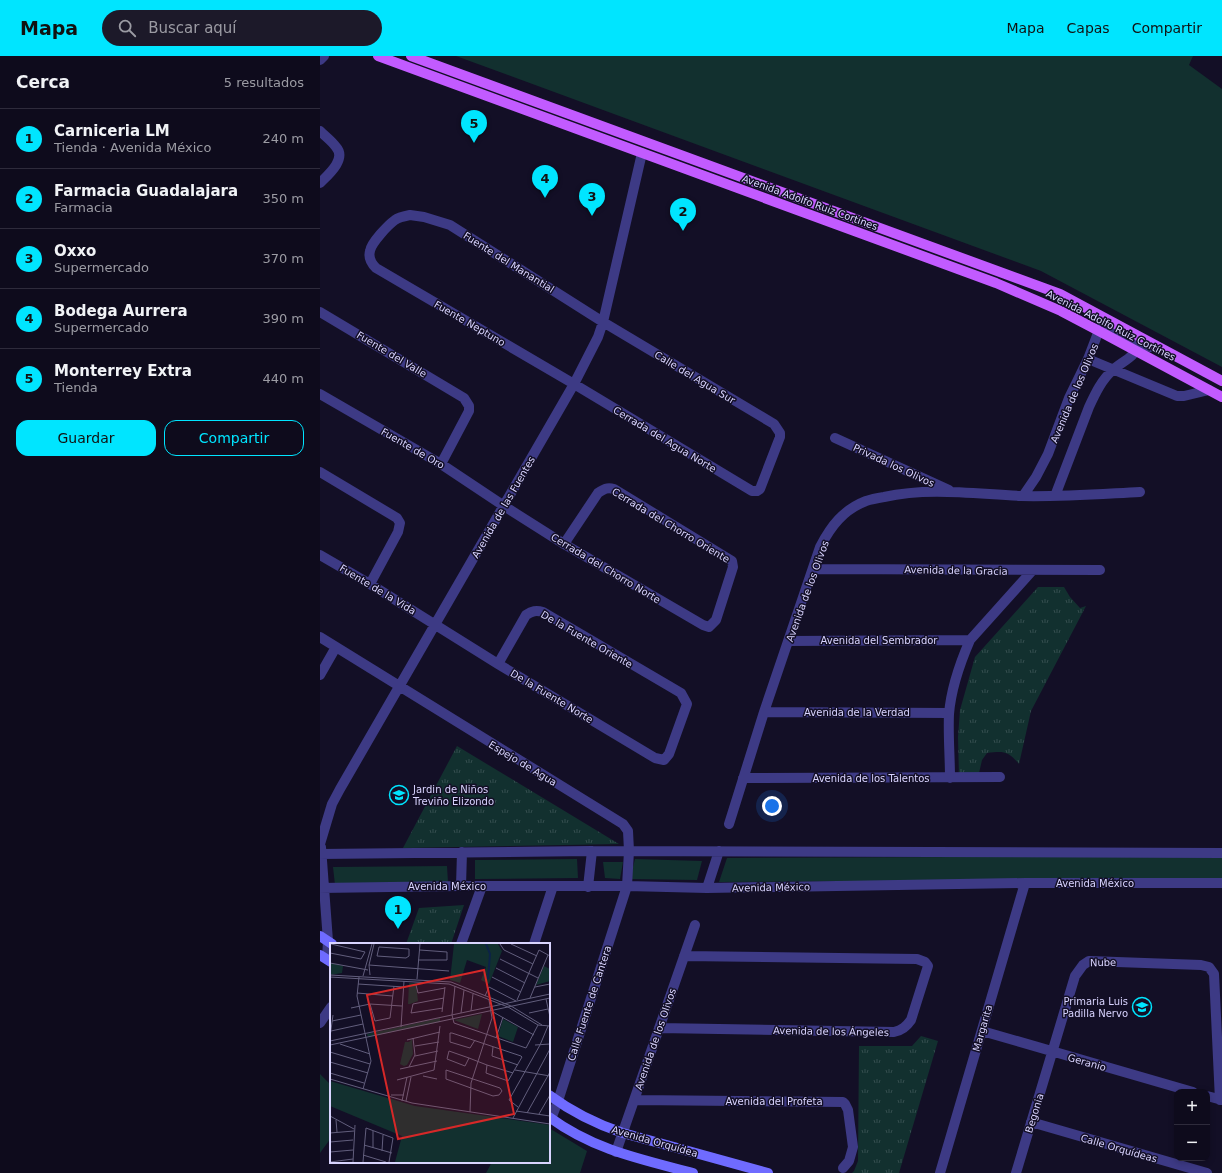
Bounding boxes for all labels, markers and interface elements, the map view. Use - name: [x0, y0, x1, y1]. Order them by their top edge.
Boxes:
- search box: [102, 10, 382, 46]
- text: Mapa: [20, 17, 78, 39]
- icon: search: [116, 17, 138, 39]
- text: Buscar aquí: [148, 19, 237, 37]
- text: Mapa: [1006, 20, 1045, 36]
- text: Capas: [1067, 20, 1110, 36]
- text: Compartir: [1132, 20, 1202, 36]
- text: Cerca: [16, 72, 70, 92]
- text: 5 resultados: [224, 75, 304, 90]
- pin: 5: [461, 110, 487, 143]
- text: Carniceria LM: [54, 122, 170, 140]
- text: 1: [24, 131, 34, 146]
- text: 240 m: [262, 131, 304, 146]
- text: Tienda · Avenida México: [54, 140, 211, 155]
- pin: 4: [532, 165, 558, 198]
- street label: Avenida Adolfo Ruiz Cortínes: [741, 173, 879, 232]
- text: Farmacia Guadalajara: [54, 182, 238, 200]
- pin: 3: [579, 183, 605, 216]
- text: 2: [24, 191, 34, 206]
- text: 350 m: [262, 191, 304, 206]
- pin: 2: [670, 198, 696, 231]
- text: Farmacia: [54, 200, 113, 215]
- street label: Fuente del Manantial: [461, 230, 556, 295]
- text: Oxxo: [54, 242, 96, 260]
- text: 3: [24, 251, 34, 266]
- text: 370 m: [262, 251, 304, 266]
- text: Supermercado: [54, 260, 149, 275]
- street label: Avenida Adolfo Ruiz Cortínes: [1044, 288, 1177, 363]
- street label: Fuente Neptuno: [432, 299, 507, 348]
- text: Bodega Aurrera: [54, 302, 188, 320]
- text: 4: [24, 311, 34, 326]
- text: 390 m: [262, 311, 304, 326]
- text: Supermercado: [54, 320, 149, 335]
- street label: Fuente del Valle: [355, 329, 429, 380]
- street label: Avenida de los Olivos: [1049, 342, 1100, 444]
- street label: Calle del Agua Sur: [652, 349, 738, 406]
- text: Monterrey Extra: [54, 362, 192, 380]
- text: 5: [24, 371, 34, 386]
- text: 440 m: [262, 371, 304, 386]
- text: Tienda: [54, 380, 98, 395]
- street label: Cerrada del Agua Norte: [611, 404, 718, 475]
- button: Guardar: [16, 420, 156, 456]
- button: Compartir: [164, 420, 304, 456]
- street label: Fuente de Oro: [379, 426, 446, 471]
- street label: Privada los Olivos: [851, 442, 936, 489]
- street label: Avenida de las Fuentes: [470, 455, 537, 560]
- street label: Cerrada del Chorro Oriente: [610, 486, 732, 565]
- street label: Cerrada del Chorro Norte: [549, 531, 662, 606]
- street label: Avenida de los Olivos: [784, 539, 831, 643]
- street label: Fuente de la Vida: [338, 562, 418, 617]
- street label: Avenida de la Gracia: [904, 564, 1008, 577]
- street label: De la Fuente Oriente: [539, 609, 634, 670]
- street label: Avenida del Sembrador: [821, 635, 938, 646]
- street label: De la Fuente Norte: [509, 667, 595, 725]
- street label: Avenida de la Verdad: [804, 707, 910, 718]
- street label: Espejo de Agua: [487, 739, 559, 788]
- street label: Avenida de los Talentos: [812, 773, 930, 784]
- school or university icon: Jardin de Niños Treviño Elizondo: [388, 784, 410, 806]
- place label: Jardin de Niños Treviño Elizondo: [412, 784, 494, 807]
- your location: [762, 796, 782, 816]
- street label: Avenida México: [1056, 878, 1134, 889]
- street label: Avenida México: [408, 881, 486, 892]
- street label: Avenida México: [732, 881, 810, 894]
- pin: 1: [385, 896, 411, 929]
- inset map: [330, 943, 550, 1163]
- street label: Calle Fuente de Cantera: [566, 944, 613, 1062]
- street label: Nube: [1090, 957, 1116, 968]
- street label: Avenida de los Olivos: [633, 987, 678, 1091]
- place label: Primaria Luis Padilla Nervo: [1063, 996, 1128, 1019]
- school or university icon: Primaria Luis Padilla Nervo: [1131, 996, 1153, 1018]
- street label: Margarita: [971, 1003, 994, 1053]
- street label: Avenida de los Ángeles: [773, 1024, 889, 1038]
- street label: Geranio: [1066, 1052, 1107, 1073]
- map controls: [1174, 1089, 1210, 1161]
- button: +: [1174, 1089, 1210, 1125]
- street label: Begonia: [1023, 1092, 1046, 1134]
- street label: Avenida del Profeta: [725, 1096, 823, 1107]
- street label: Avenida Orquídea: [611, 1124, 699, 1159]
- button: −: [1174, 1125, 1210, 1161]
- street label: Calle Orquídeas: [1079, 1132, 1158, 1165]

